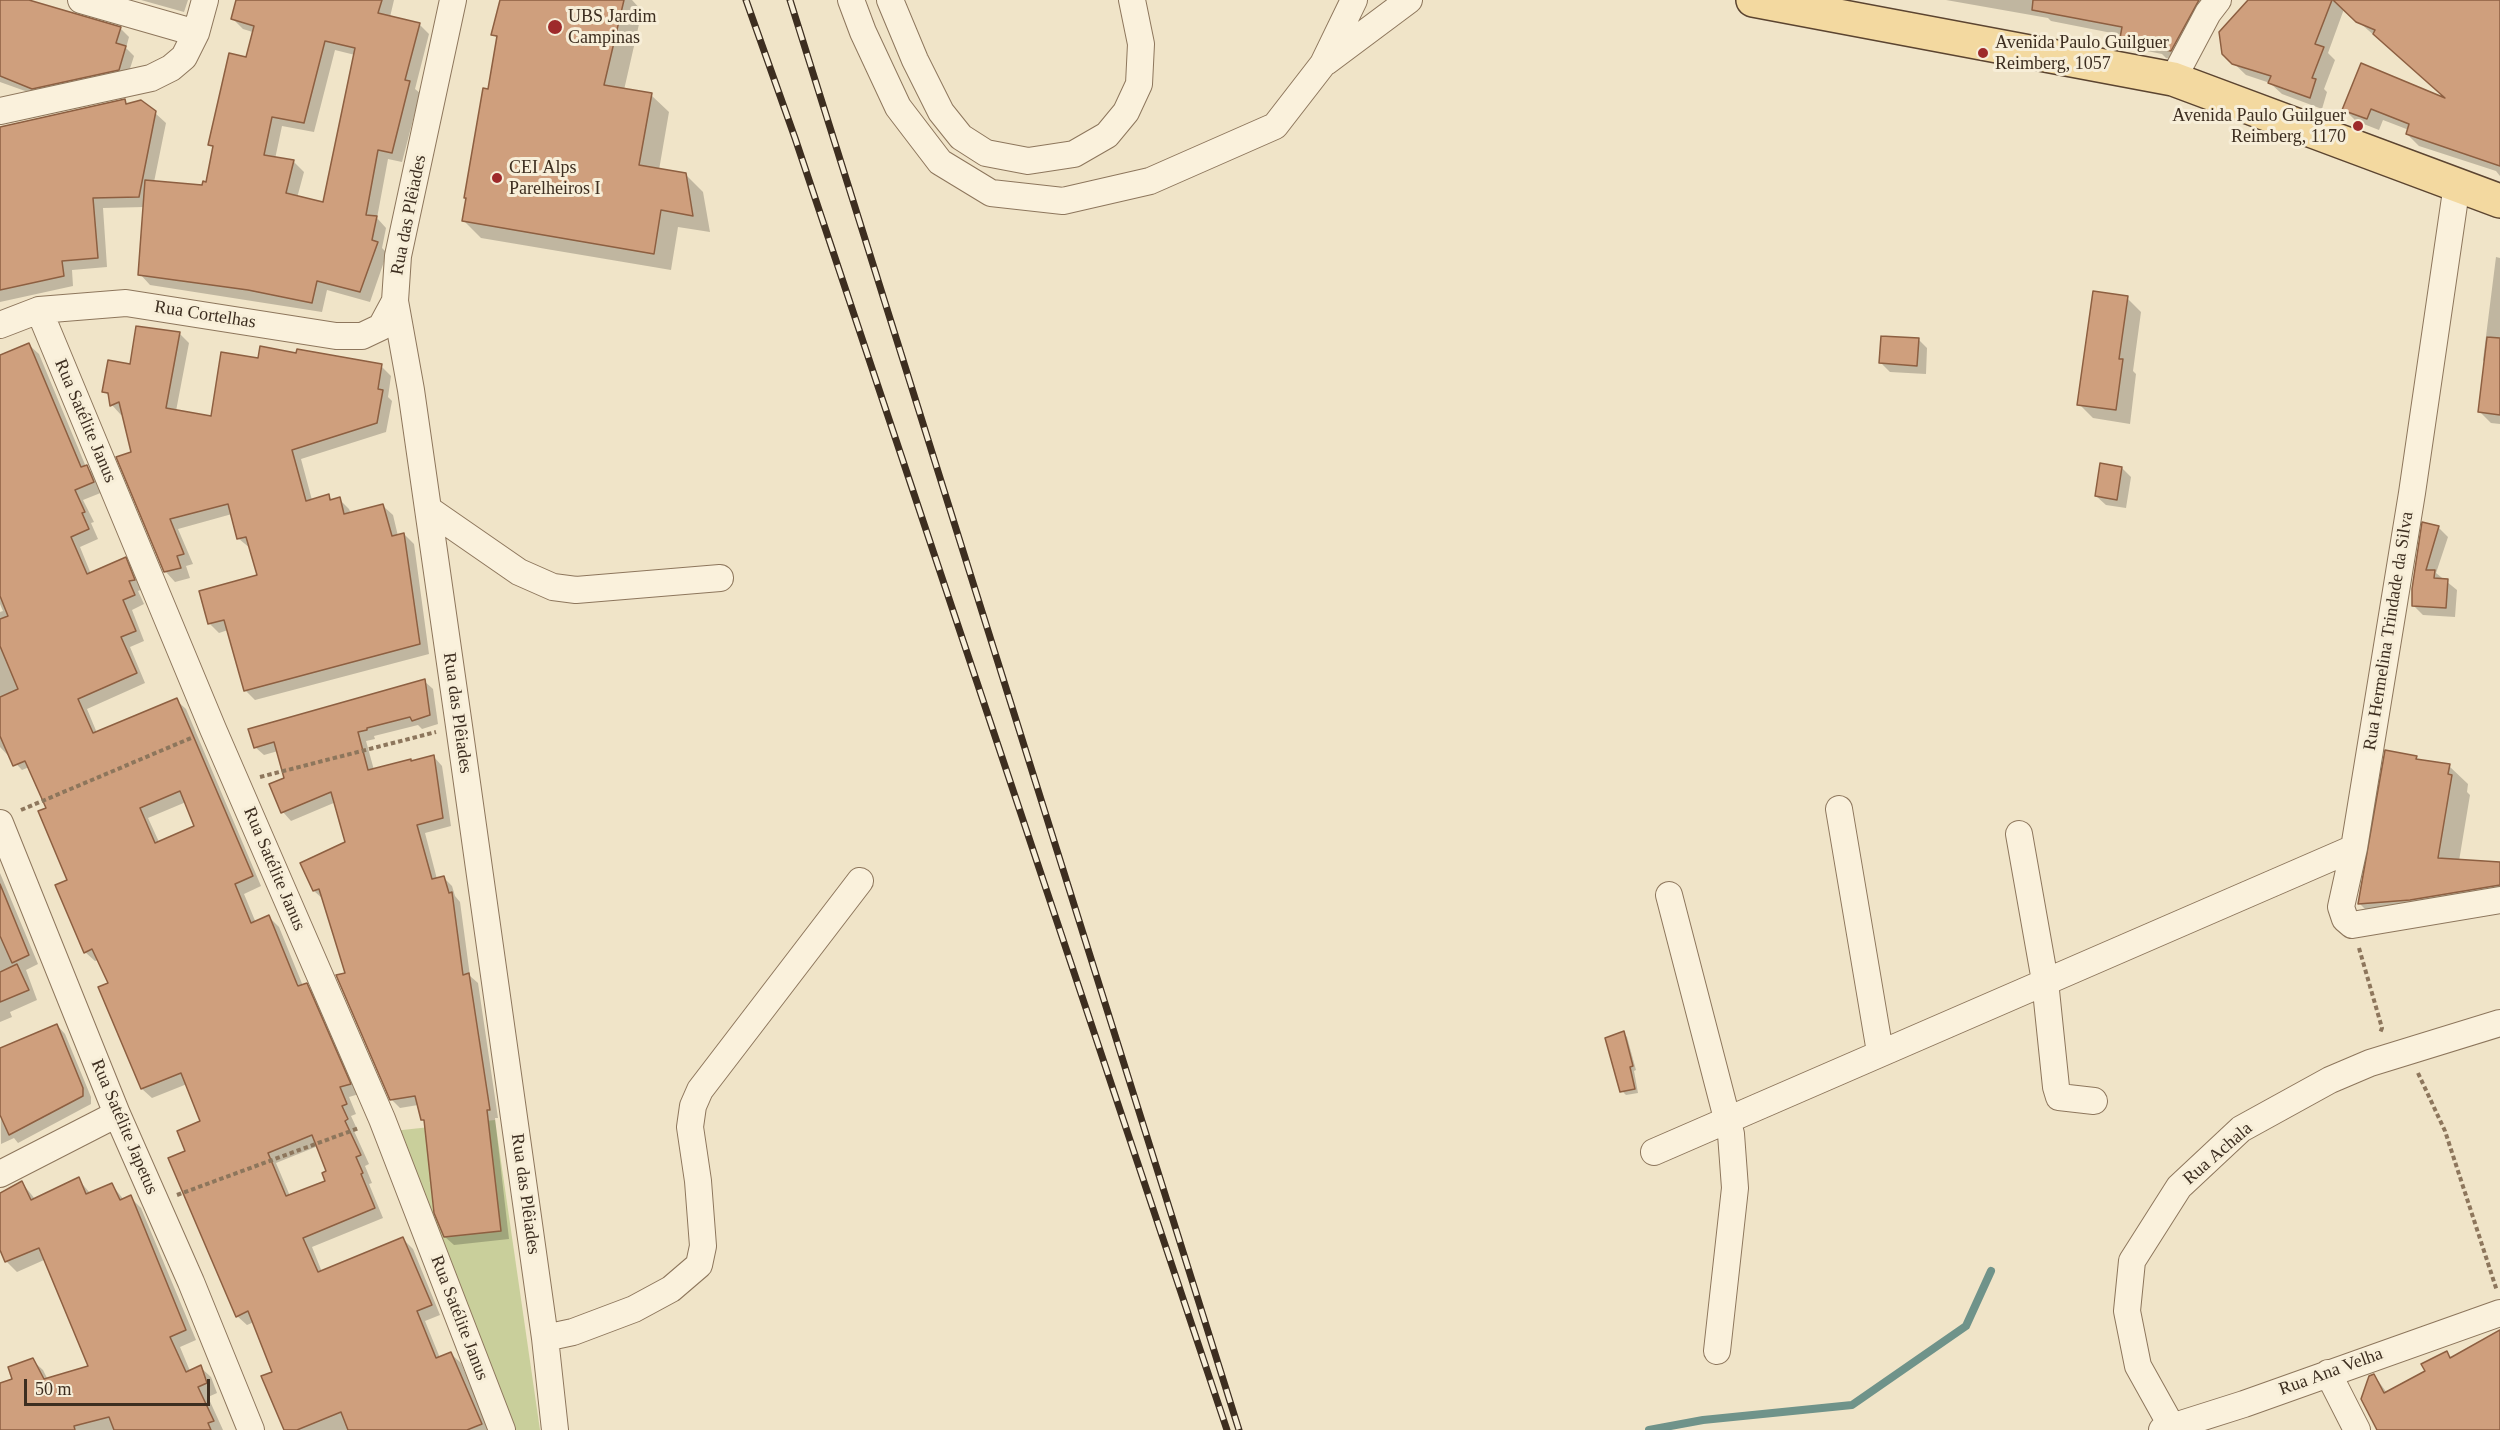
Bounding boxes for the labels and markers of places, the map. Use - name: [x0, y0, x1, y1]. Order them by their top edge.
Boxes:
- place label: UBS Jardim Campinas: [568, 6, 657, 48]
- marker: UBS Jardim Campinas: [546, 18, 564, 36]
- place label: Avenida Paulo Guilguer Reimberg, 1057: [1995, 32, 2169, 74]
- marker: Avenida Paulo Guilguer Reimberg, 1057: [1976, 46, 1990, 60]
- place label: Avenida Paulo Guilguer Reimberg, 1170: [2172, 105, 2346, 148]
- marker: Avenida Paulo Guilguer Reimberg, 1170: [2351, 119, 2365, 133]
- place label: CEI Alps Parelheiros I: [509, 157, 600, 200]
- marker: CEI Alps Parelheiros I: [490, 171, 504, 185]

